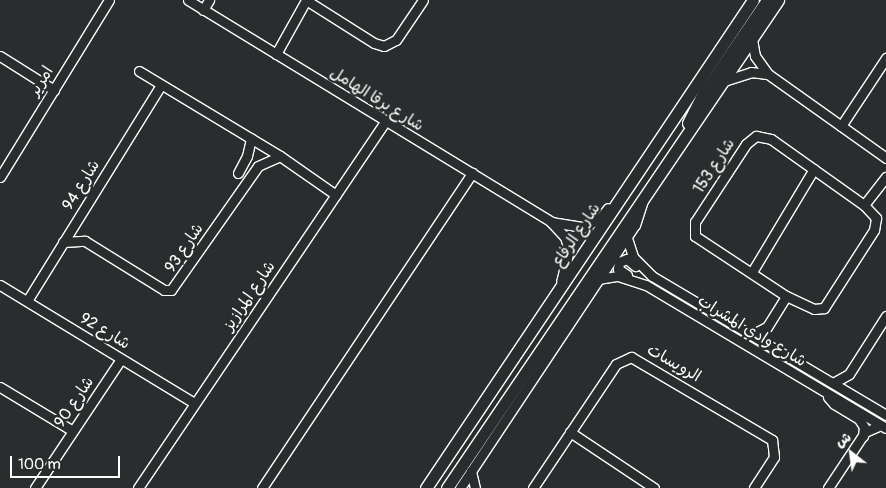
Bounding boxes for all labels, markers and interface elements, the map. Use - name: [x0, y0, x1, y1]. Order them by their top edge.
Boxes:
- street label: امرير: [25, 63, 57, 99]
- street label: شارع برقا الهامل: [327, 63, 427, 135]
- street label: شارع 153: [689, 135, 739, 197]
- street label: شارع 94: [58, 156, 104, 214]
- street label: شارع الرفاع: [548, 199, 604, 271]
- street label: شارع 93: [161, 220, 207, 276]
- street label: شارع المرازيز: [219, 258, 279, 334]
- street label: شارع وادي المشراب: [694, 291, 810, 371]
- street label: شارع 92: [76, 309, 134, 353]
- street label: الرويسات: [644, 340, 704, 386]
- street label: شارع 90: [50, 373, 98, 431]
- north arrow: [826, 428, 876, 478]
- text: ش: [832, 428, 854, 451]
- scale bar: [12, 446, 122, 478]
- text: 100 m: [18, 455, 61, 474]

